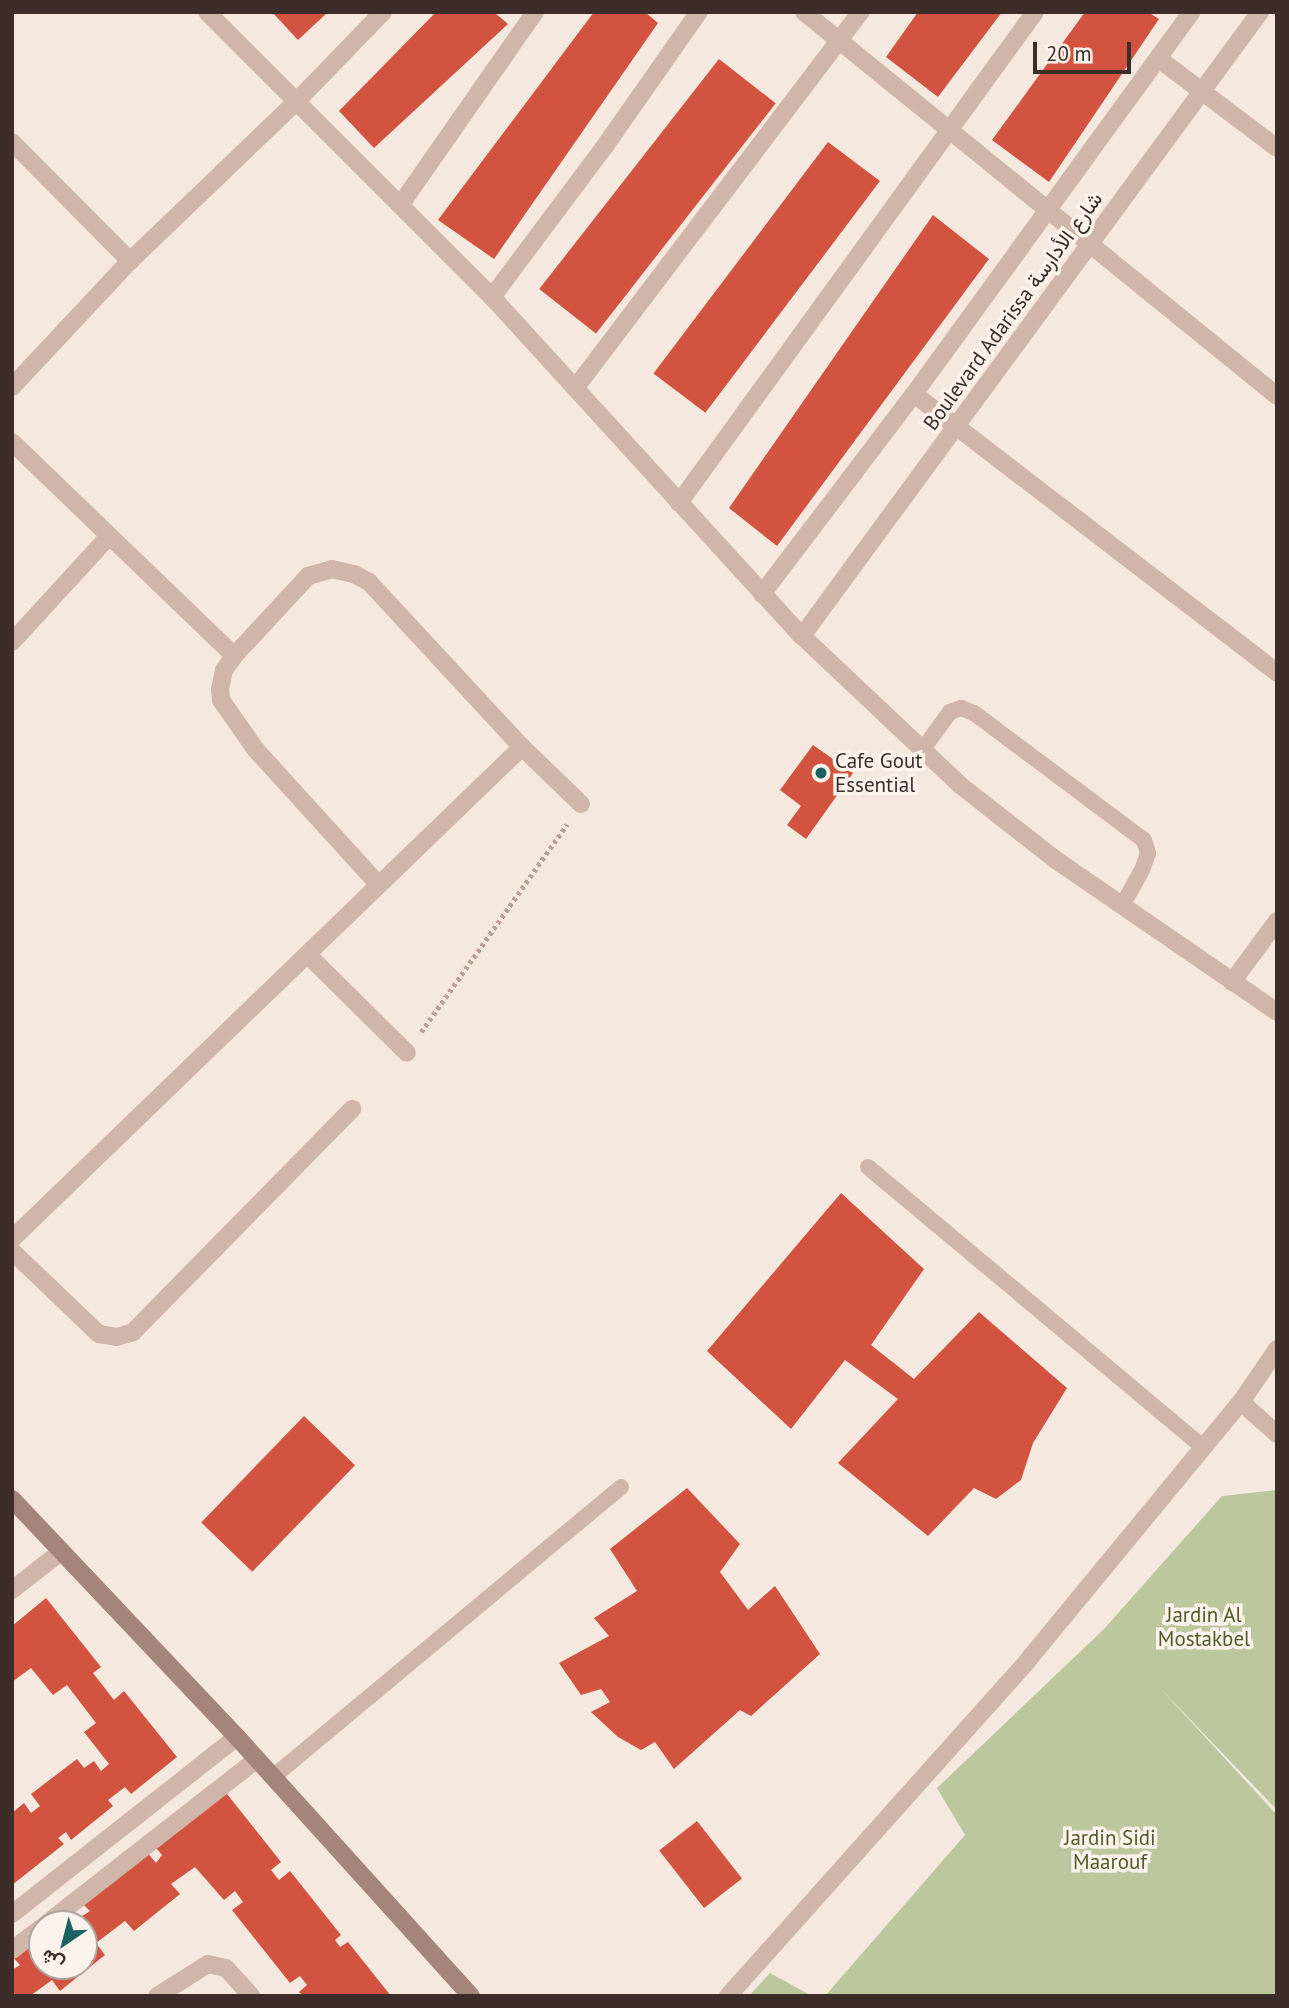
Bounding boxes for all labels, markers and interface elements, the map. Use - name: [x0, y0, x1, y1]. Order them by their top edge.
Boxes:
- scale bar: [1037, 28, 1135, 72]
- text: 20 m: [1046, 40, 1092, 67]
- street label: Boulevard Adarissa شارع الأدارسة: [918, 187, 1108, 435]
- place label: Cafe Gout Essential: [835, 748, 922, 798]
- marker: Cafe Gout Essential: [813, 765, 829, 781]
- park label: Jardin Al Mostakbel: [1158, 1602, 1250, 1652]
- park label: Jardin Sidi Maarouf: [1064, 1825, 1156, 1875]
- north arrow: [28, 1910, 98, 1980]
- text: ش: [36, 1944, 68, 1977]

